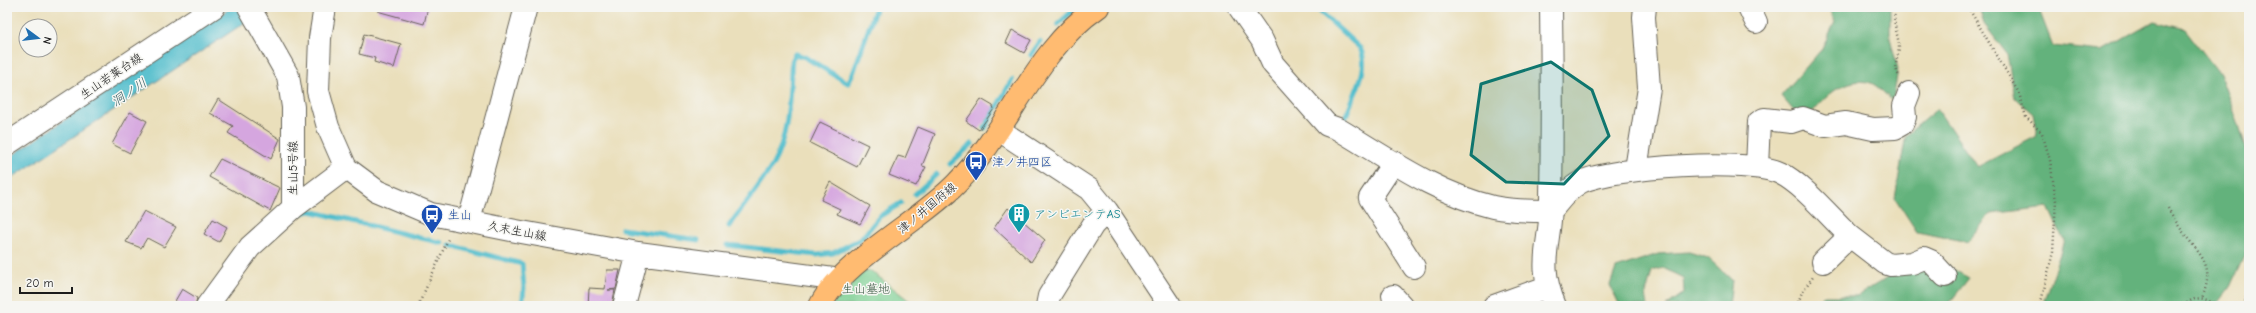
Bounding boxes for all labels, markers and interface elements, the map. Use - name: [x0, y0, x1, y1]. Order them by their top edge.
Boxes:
- north arrow: [18, 18, 58, 58]
- text: N: [40, 35, 54, 46]
- street label: 生山若葉台線: [77, 50, 145, 102]
- water label: 洞ノ川: [109, 75, 149, 109]
- street label: 生山5号線: [286, 141, 300, 195]
- bus stop icon: 津ノ井四区: [963, 149, 989, 182]
- place label: 津ノ井四区: [992, 155, 1052, 169]
- street label: 津ノ井国府線: [895, 179, 959, 237]
- building icon: アンビエンテAS: [1006, 201, 1032, 234]
- bus stop icon: 生山: [419, 202, 445, 235]
- place label: アンビエンテAS: [1034, 207, 1121, 221]
- place label: 生山: [448, 208, 472, 222]
- street label: 久末生山線: [486, 218, 548, 244]
- scale bar: [20, 269, 72, 295]
- text: 20 m: [26, 276, 54, 290]
- park label: 生山墓地: [842, 282, 890, 296]

